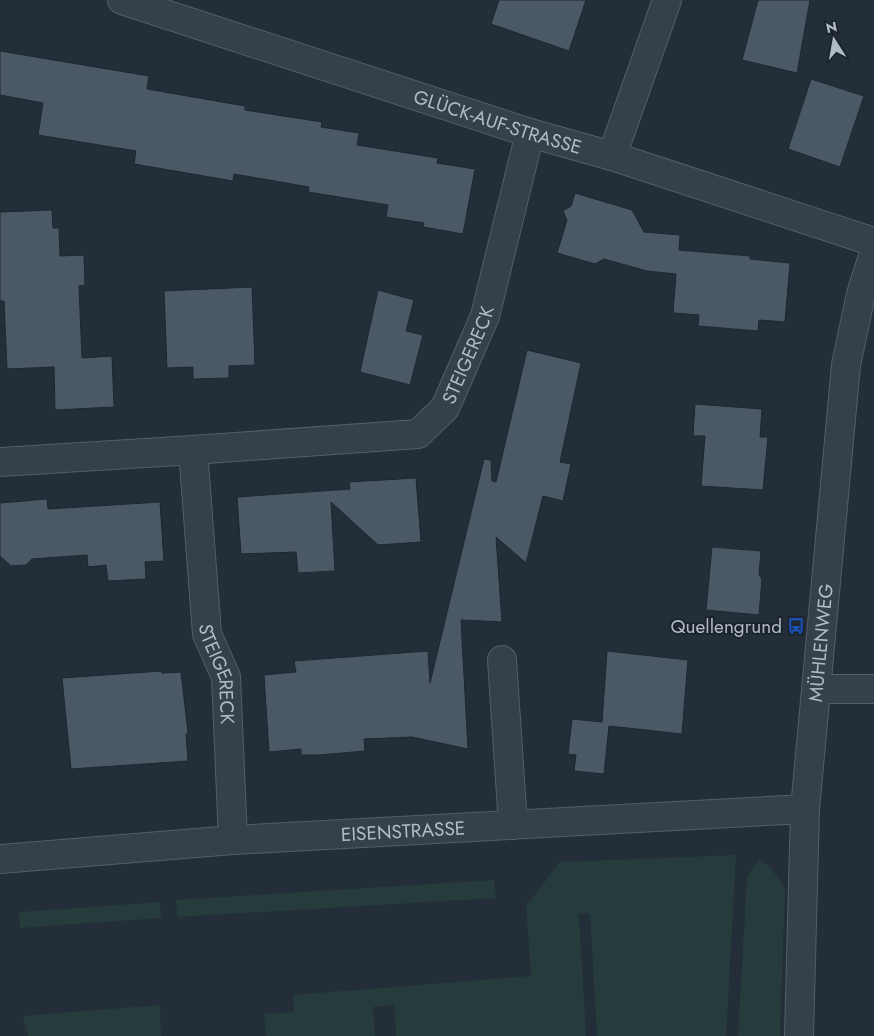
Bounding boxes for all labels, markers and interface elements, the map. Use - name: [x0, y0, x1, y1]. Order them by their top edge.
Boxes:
- north arrow: [809, 15, 859, 65]
- text: N: [824, 16, 839, 38]
- street label: GLÜCK-AUF-STRASSE: [410, 83, 585, 160]
- street label: STEIGERECK: [435, 303, 501, 408]
- street label: MÜHLENWEG: [801, 582, 839, 703]
- place label: Quellengrund: [671, 613, 782, 640]
- bus stop icon: Quellengrund: [786, 616, 806, 636]
- street label: STEIGERECK: [193, 623, 242, 725]
- street label: EISENSTRASSE: [340, 814, 466, 848]

